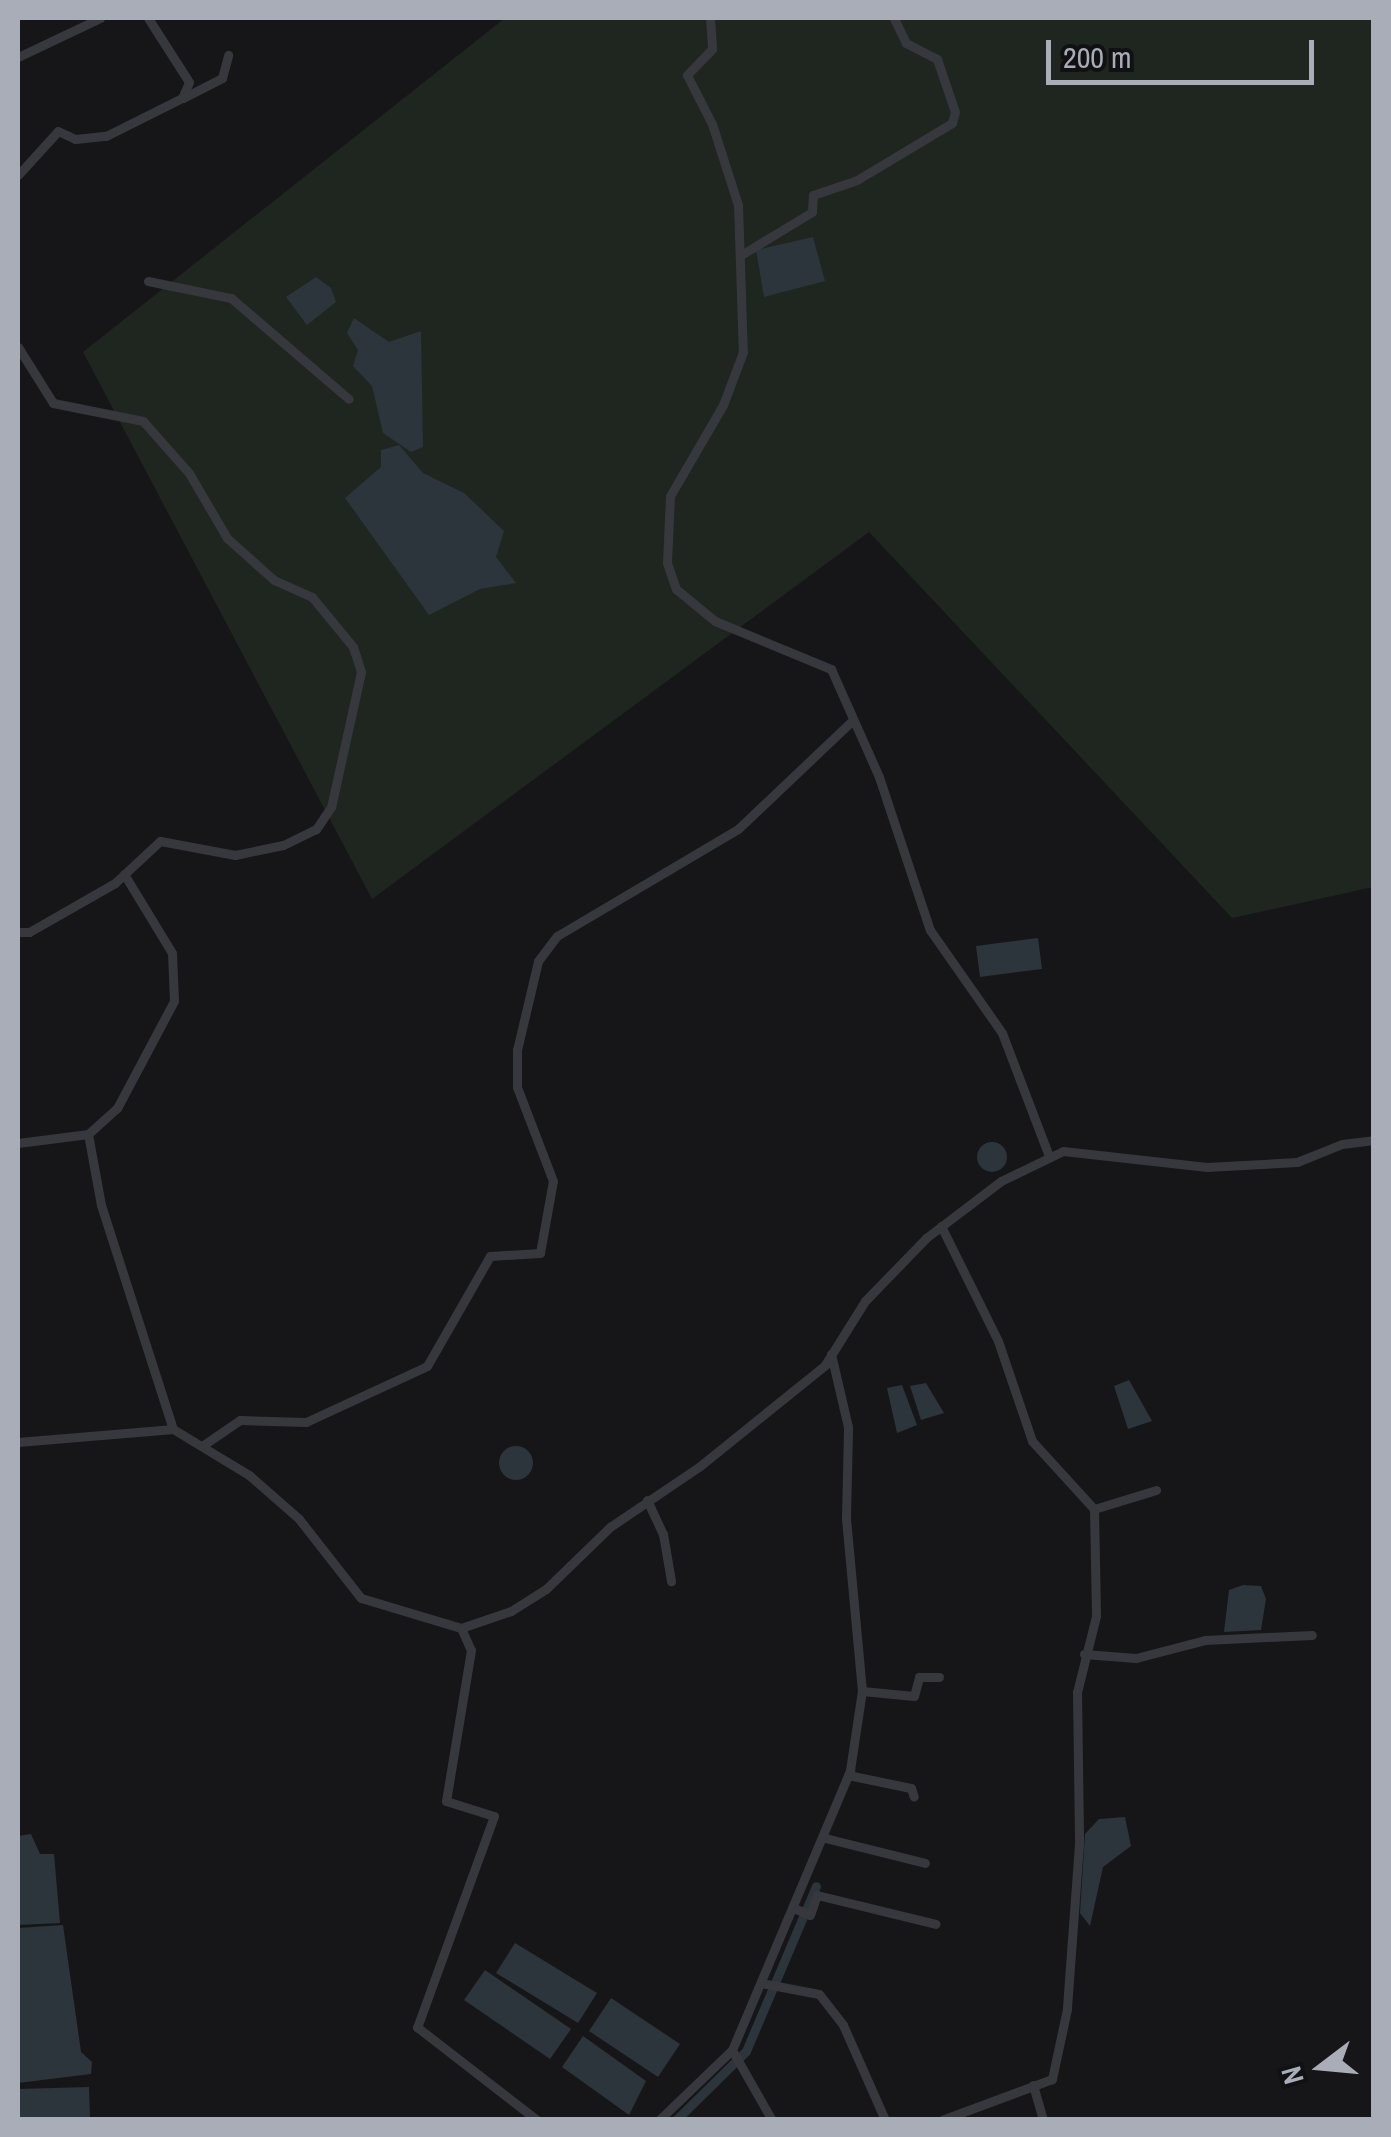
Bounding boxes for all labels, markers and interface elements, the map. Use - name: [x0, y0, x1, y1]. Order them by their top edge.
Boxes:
- scale bar: [1051, 20, 1318, 82]
- text: 200 m: [1063, 37, 1131, 77]
- north arrow: [1271, 2017, 1371, 2117]
- text: N: [1272, 2062, 1313, 2088]

